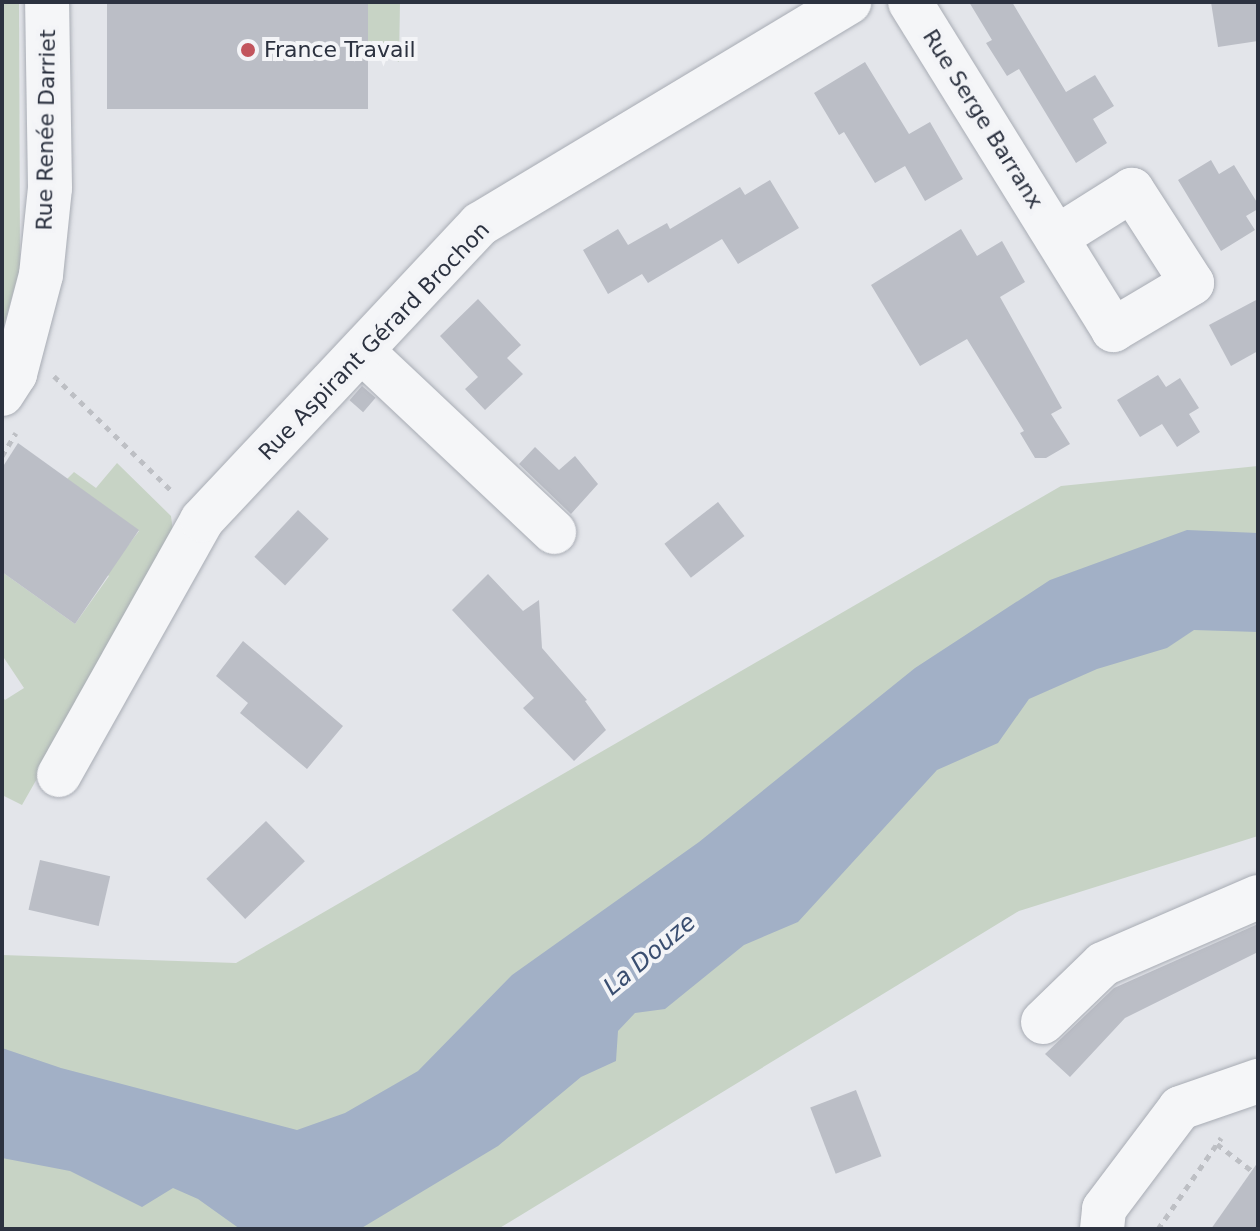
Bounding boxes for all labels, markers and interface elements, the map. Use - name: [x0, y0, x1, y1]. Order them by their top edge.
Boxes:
- street label: Rue Serge Barranx: [917, 25, 1049, 213]
- street label: Rue Renée Darriet: [31, 29, 61, 231]
- place label: France Travail: [264, 37, 416, 63]
- marker: France Travail: [239, 41, 257, 59]
- street label: Rue Aspirant Gérard Brochon: [253, 216, 495, 466]
- water label: La Douze: [598, 908, 702, 1002]

